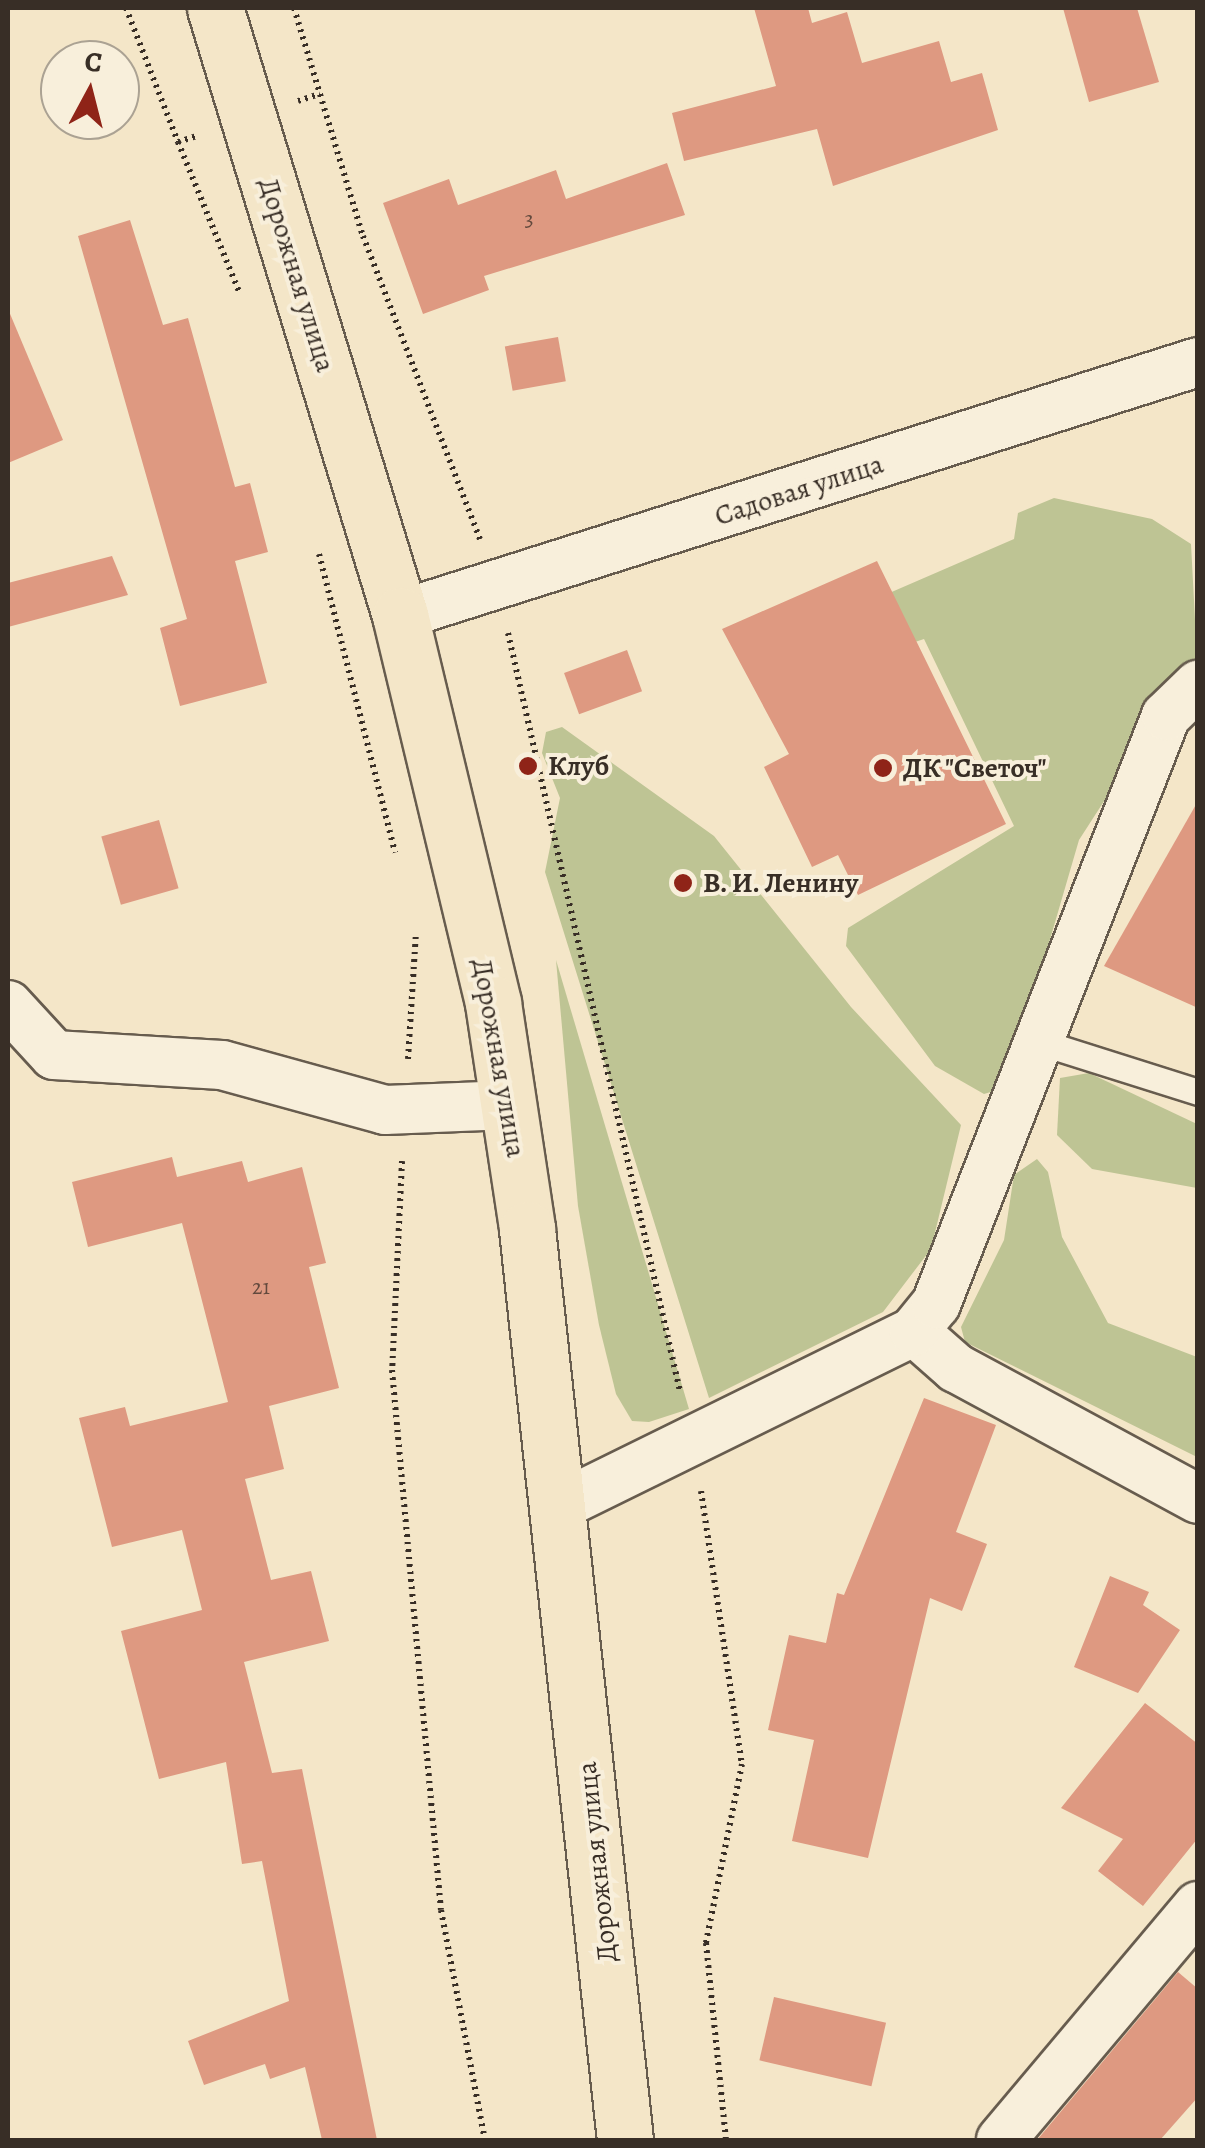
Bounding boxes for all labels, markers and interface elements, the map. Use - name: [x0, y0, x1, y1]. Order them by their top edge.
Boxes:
- north arrow: [40, 40, 140, 140]
- text: С: [83, 42, 104, 82]
- street label: Дорожная улица: [252, 174, 342, 376]
- house number: 3: [524, 207, 534, 233]
- street label: Садовая улица: [711, 447, 887, 533]
- place label: Клуб: [548, 749, 609, 783]
- place label: ДК "Светоч": [903, 751, 1047, 785]
- marker: Клуб: [517, 755, 539, 777]
- marker: ДК "Светоч": [872, 757, 894, 779]
- place label: В. И. Ленину: [703, 866, 860, 900]
- marker: В. И. Ленину: [672, 872, 694, 894]
- street label: Дорожная улица: [465, 956, 533, 1160]
- house number: 21: [252, 1275, 270, 1301]
- street label: Дорожная улица: [570, 1760, 624, 1964]

